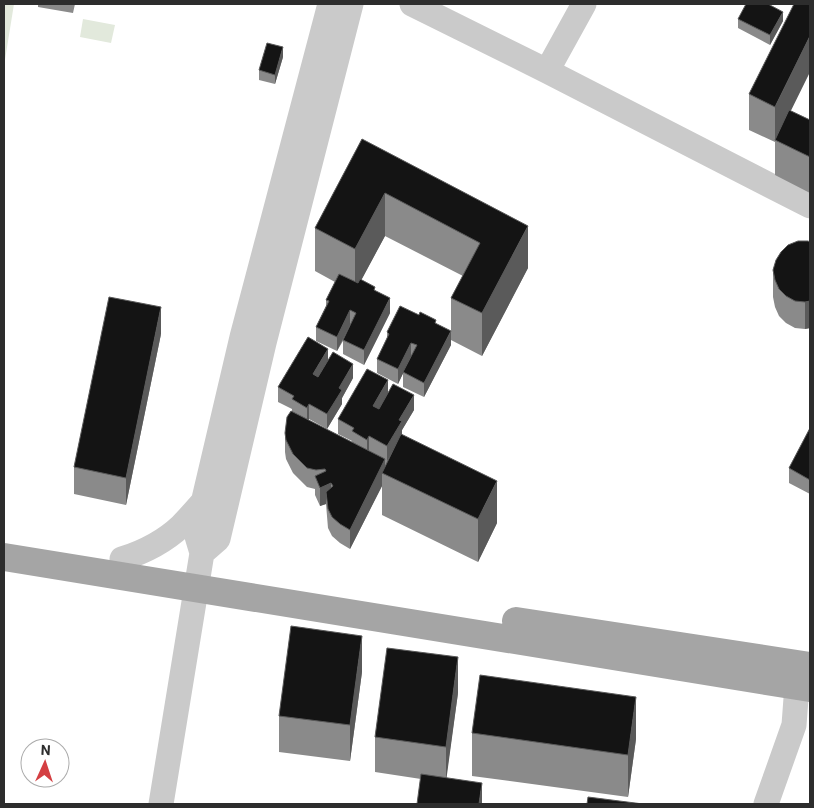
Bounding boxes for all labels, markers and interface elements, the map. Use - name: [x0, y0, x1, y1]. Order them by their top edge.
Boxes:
- north arrow: [20, 738, 70, 788]
- text: N: [40, 742, 51, 758]

